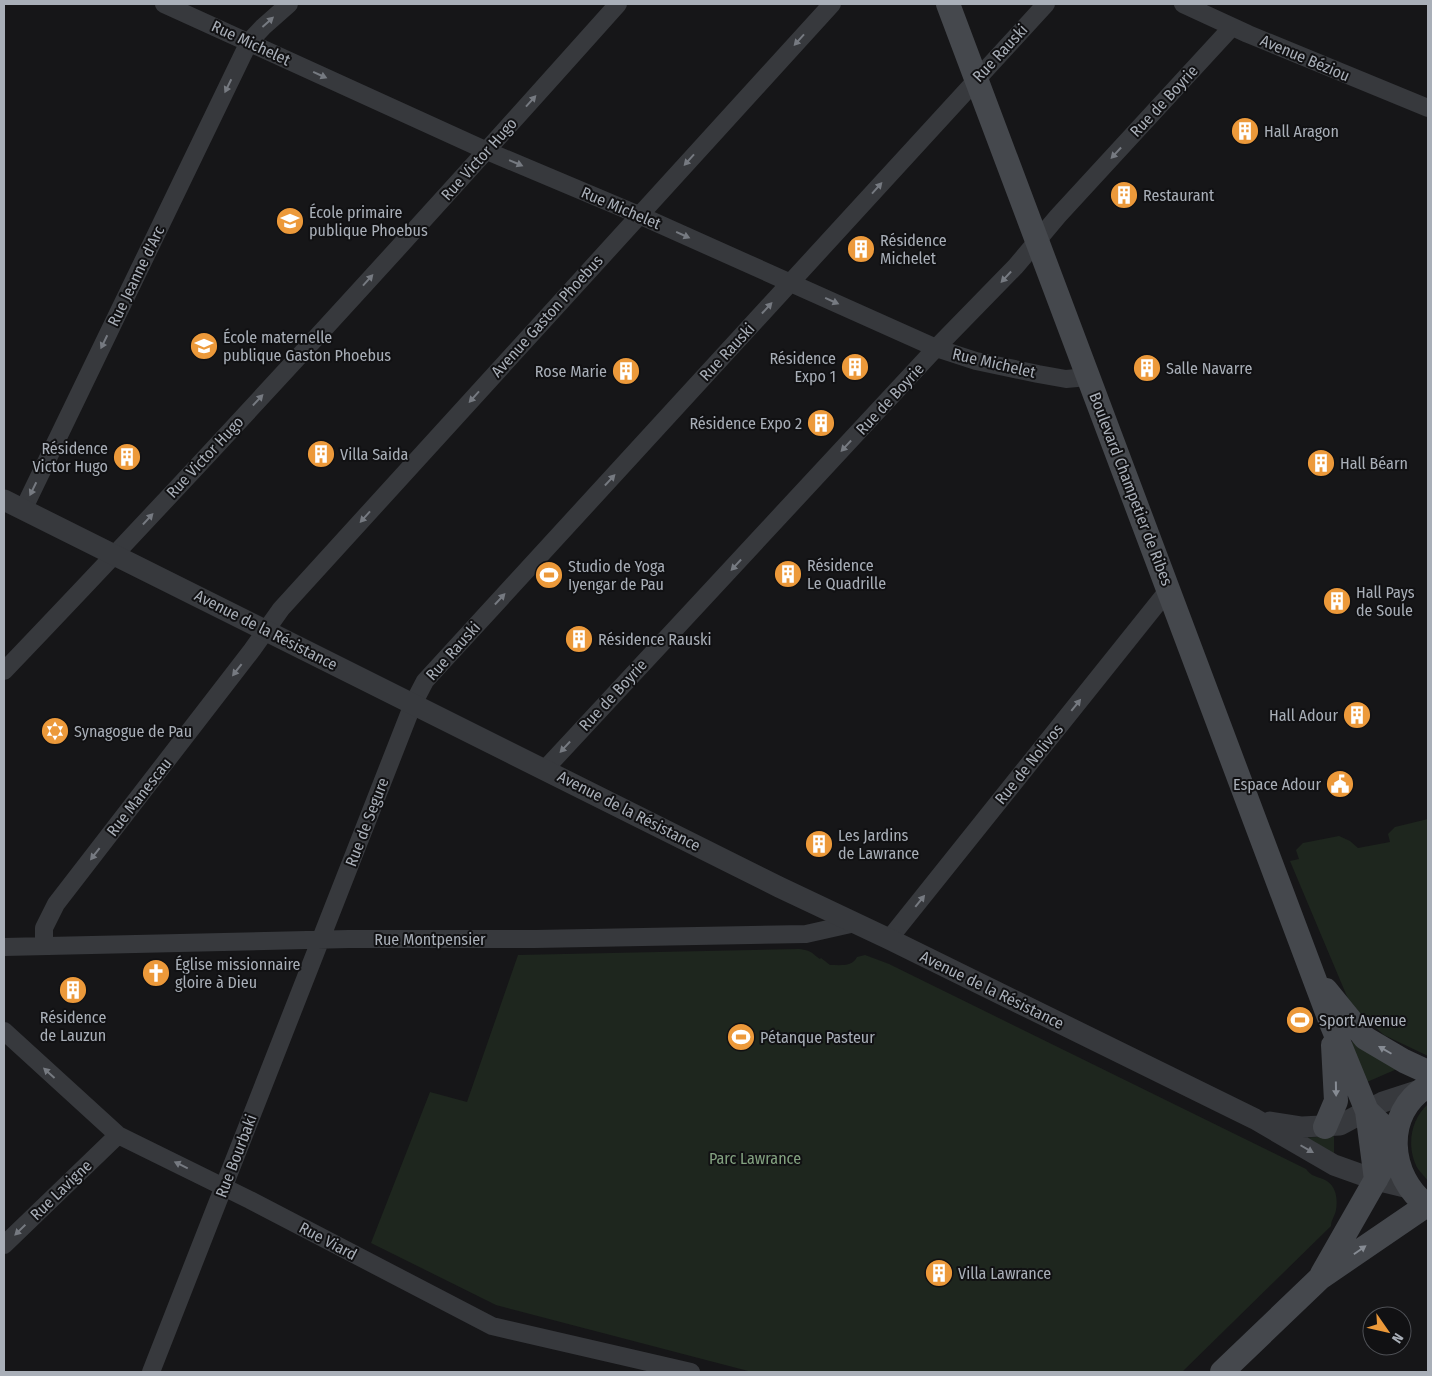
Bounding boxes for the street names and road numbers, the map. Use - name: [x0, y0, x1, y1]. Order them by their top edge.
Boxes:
- street label: Rue Michelet: [209, 17, 294, 70]
- street label: Rue Rauski: [969, 20, 1031, 86]
- street label: Avenue Béziou: [1257, 31, 1353, 85]
- street label: Rue de Boyrie: [1126, 61, 1202, 141]
- street label: Rue Victor Hugo: [437, 114, 521, 204]
- street label: Rue Michelet: [578, 183, 664, 234]
- street label: Rue Jeanne d'Arc: [104, 223, 168, 329]
- street label: Avenue Gaston Phoebus: [487, 251, 607, 381]
- street label: Rue Rauski: [696, 319, 758, 385]
- street label: Rue Michelet: [951, 344, 1038, 382]
- street label: Rue de Boyrie: [852, 359, 928, 439]
- street label: Boulevard Champetier de Ribes: [1085, 390, 1177, 588]
- street label: Rue Victor Hugo: [162, 412, 248, 502]
- street label: Avenue de la Résistance: [191, 586, 341, 674]
- street label: Rue Rauski: [422, 618, 484, 684]
- street label: Rue de Boyrie: [575, 655, 651, 735]
- street label: Rue de Nolivos: [991, 720, 1067, 808]
- street label: Rue Manescau: [103, 754, 175, 840]
- street label: Avenue de la Résistance: [554, 767, 704, 855]
- street label: Rue de Segure: [341, 775, 393, 869]
- street label: Rue Montpensier: [374, 930, 486, 949]
- street label: Avenue de la Résistance: [917, 947, 1067, 1033]
- street label: Rue Bourbaki: [211, 1112, 261, 1200]
- street label: Rue Lavigne: [26, 1156, 96, 1224]
- street label: Rue Viard: [296, 1218, 360, 1264]

